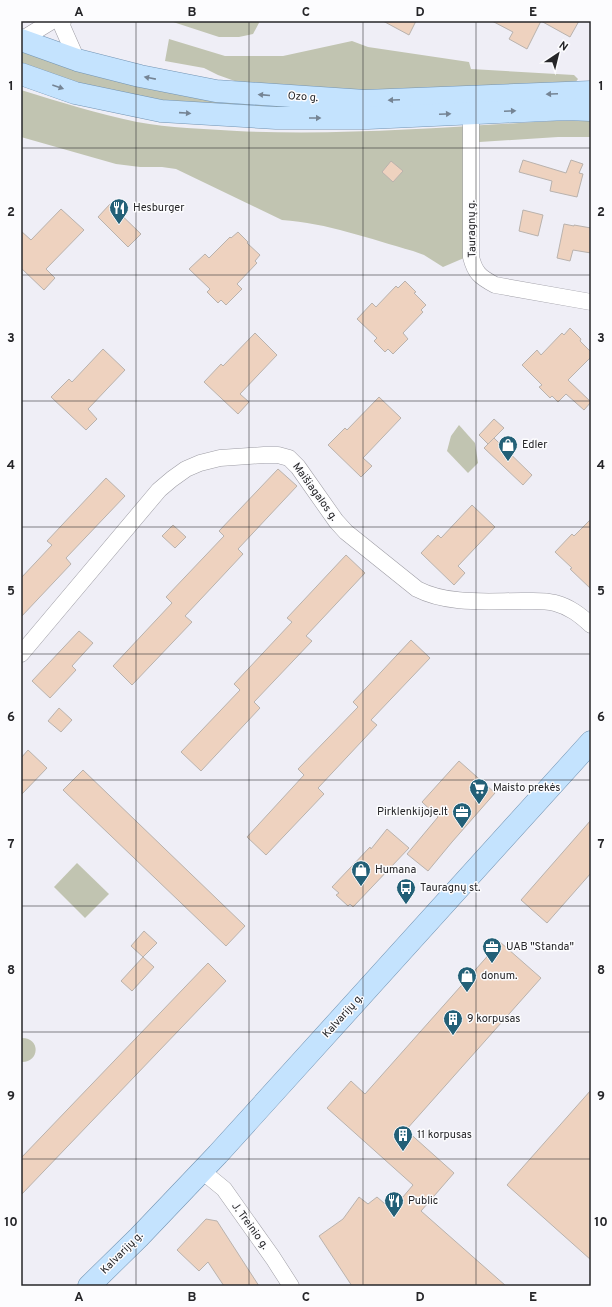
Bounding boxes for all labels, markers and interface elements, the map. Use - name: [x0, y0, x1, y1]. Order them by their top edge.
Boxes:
- text: A: [74, 5, 84, 21]
- text: B: [188, 5, 197, 21]
- text: C: [302, 5, 310, 21]
- text: D: [415, 5, 425, 21]
- text: E: [529, 5, 537, 21]
- north arrow: [538, 34, 578, 74]
- text: N: [556, 39, 570, 55]
- one-way arrow: [144, 75, 156, 81]
- text: 1: [8, 79, 14, 95]
- text: 1: [598, 79, 604, 95]
- one-way arrow: [52, 84, 64, 90]
- street label: Ozo g.: [287, 89, 319, 105]
- one-way arrow: [546, 90, 558, 97]
- one-way arrow: [258, 91, 270, 98]
- one-way arrow: [387, 97, 400, 103]
- one-way arrow: [504, 108, 517, 114]
- one-way arrow: [179, 109, 191, 116]
- one-way arrow: [439, 111, 452, 117]
- one-way arrow: [309, 115, 322, 121]
- restaurant icon: Hesburger: [108, 197, 130, 225]
- street label: Tauragnų g.: [464, 200, 480, 258]
- place label: Hesburger: [133, 201, 185, 215]
- text: 2: [7, 205, 15, 221]
- text: 2: [597, 205, 605, 221]
- text: 3: [7, 331, 15, 347]
- text: 3: [597, 331, 605, 347]
- shop icon: Edler: [497, 434, 519, 462]
- place label: Edler: [522, 438, 548, 452]
- text: 4: [7, 458, 15, 474]
- text: 4: [597, 458, 605, 474]
- street label: Maišiagalos g.: [289, 460, 341, 524]
- text: 5: [7, 584, 15, 600]
- text: 5: [597, 584, 605, 600]
- text: 6: [7, 710, 15, 726]
- text: 6: [597, 710, 605, 726]
- supermarket icon: Maisto prekės: [468, 777, 490, 805]
- place label: Maisto prekės: [493, 781, 560, 795]
- office icon: Pirklenkijoje.lt: [451, 801, 473, 829]
- place label: Pirklenkijoje.lt: [377, 805, 448, 819]
- text: 7: [8, 837, 15, 853]
- text: 7: [598, 837, 605, 853]
- shop icon: Humana: [350, 859, 372, 887]
- place label: Humana: [375, 863, 417, 877]
- bus stop icon: Tauragnų st.: [395, 877, 417, 905]
- place label: Tauragnų st.: [420, 881, 480, 895]
- office icon: UAB "Standa": [481, 936, 503, 964]
- place label: UAB "Standa": [506, 940, 574, 954]
- text: 8: [7, 963, 15, 979]
- text: 8: [597, 963, 605, 979]
- shop icon: donum.: [456, 965, 478, 993]
- place label: donum.: [481, 969, 518, 983]
- street label: Kalvarijų g.: [320, 991, 366, 1041]
- building icon: 9 korpusas: [442, 1008, 464, 1036]
- place label: 9 korpusas: [467, 1012, 520, 1026]
- text: 9: [7, 1089, 15, 1105]
- text: 9: [597, 1089, 605, 1105]
- building icon: 11 korpusas: [392, 1124, 414, 1152]
- place label: 11 korpusas: [417, 1128, 472, 1142]
- restaurant icon: Public: [383, 1190, 405, 1218]
- place label: Public: [408, 1194, 438, 1208]
- street label: J. Treinio g.: [228, 1200, 272, 1252]
- text: 10: [4, 1215, 18, 1231]
- text: 10: [594, 1215, 608, 1231]
- street label: Kalvarijų g.: [98, 1229, 146, 1277]
- text: A: [74, 1290, 84, 1306]
- text: B: [188, 1290, 197, 1306]
- text: C: [302, 1290, 310, 1306]
- text: D: [415, 1290, 425, 1306]
- text: E: [529, 1290, 537, 1306]

